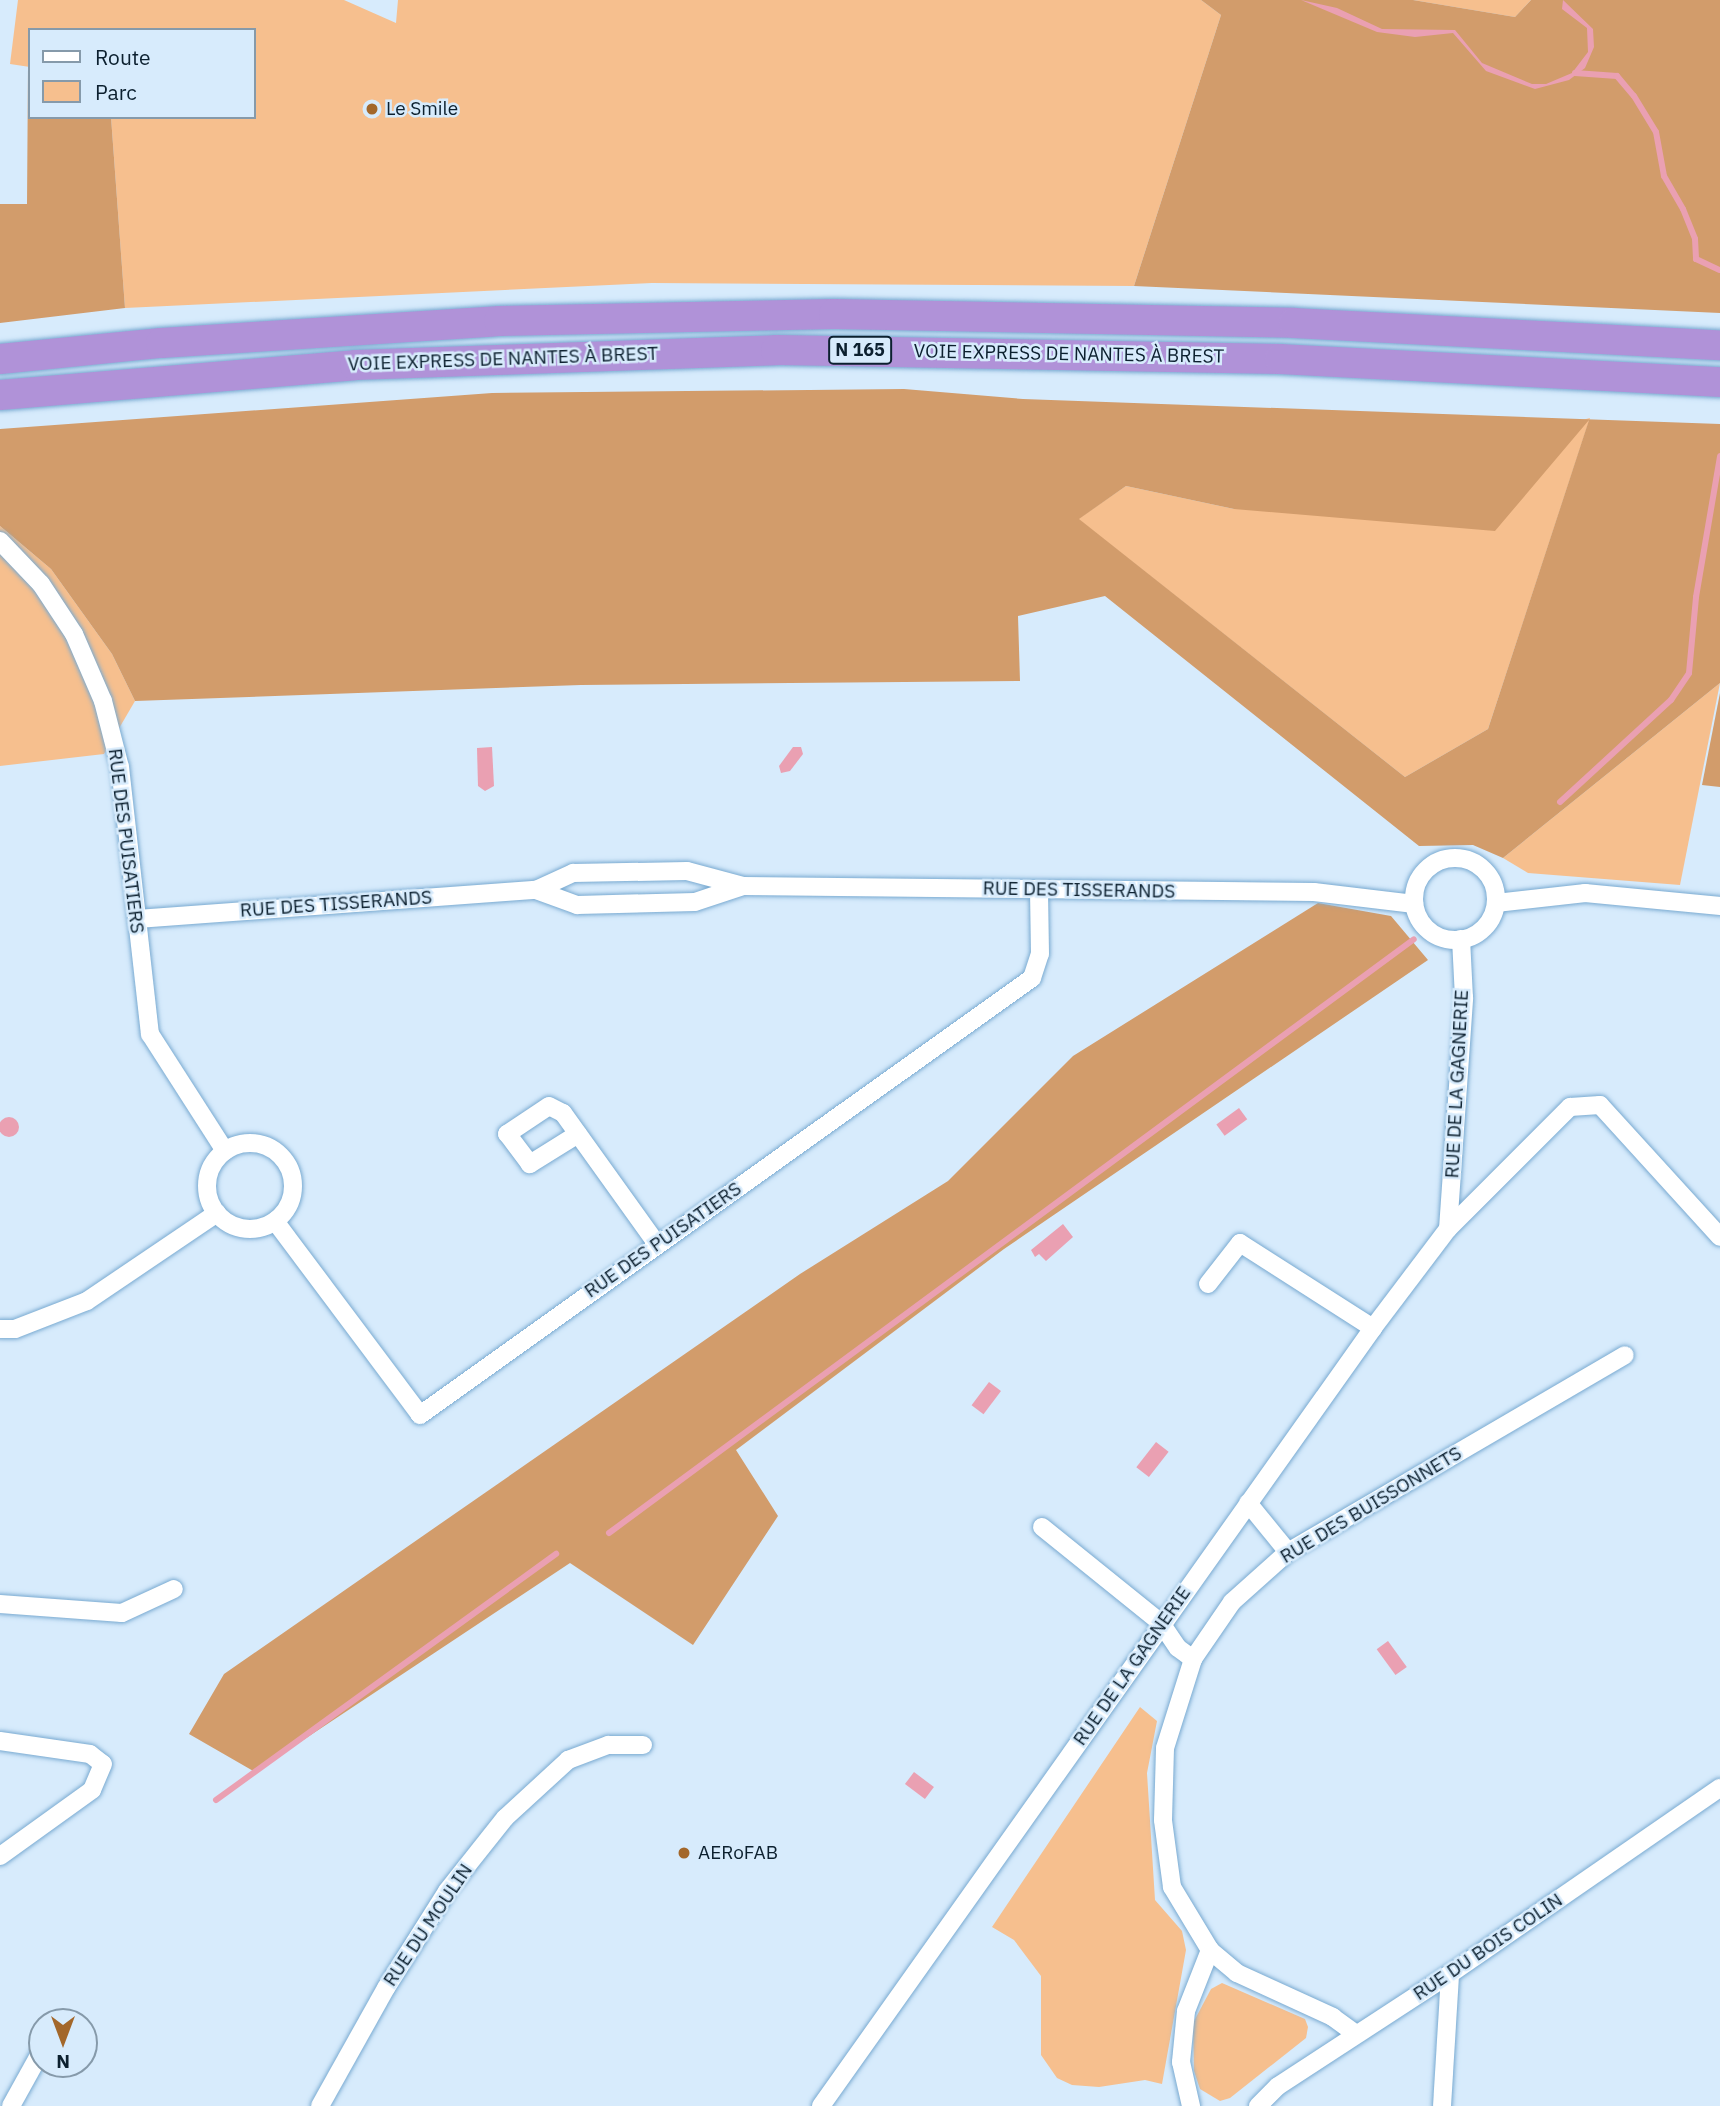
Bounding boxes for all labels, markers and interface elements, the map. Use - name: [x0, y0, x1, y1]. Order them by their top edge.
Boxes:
- legend: [28, 28, 256, 119]
- text: Route: [95, 43, 151, 71]
- text: Parc: [95, 78, 137, 106]
- place label: Le Smile: [386, 98, 458, 120]
- marker: Le Smile: [364, 101, 380, 117]
- road number: N 165: [827, 336, 893, 364]
- street label: VOIE EXPRESS DE NANTES À BREST: [914, 340, 1224, 368]
- street label: VOIE EXPRESS DE NANTES À BREST: [347, 342, 659, 376]
- street label: RUE DES PUISATIERS: [103, 747, 149, 935]
- street label: RUE DES TISSERANDS: [983, 877, 1175, 903]
- street label: RUE DES TISSERANDS: [239, 886, 433, 922]
- street label: RUE DE LA GAGNERIE: [1441, 989, 1473, 1179]
- street label: RUE DES PUISATIERS: [580, 1177, 746, 1303]
- street label: RUE DES BUISSONNETS: [1276, 1442, 1466, 1568]
- street label: RUE DE LA GAGNERIE: [1068, 1582, 1196, 1750]
- place label: AERoFAB: [698, 1842, 778, 1864]
- marker: AERoFAB: [676, 1845, 692, 1861]
- street label: RUE DU MOULIN: [379, 1859, 477, 1991]
- street label: RUE DU BOIS COLIN: [1409, 1889, 1567, 2005]
- north arrow: [28, 2008, 98, 2078]
- text: N: [56, 2050, 70, 2074]

